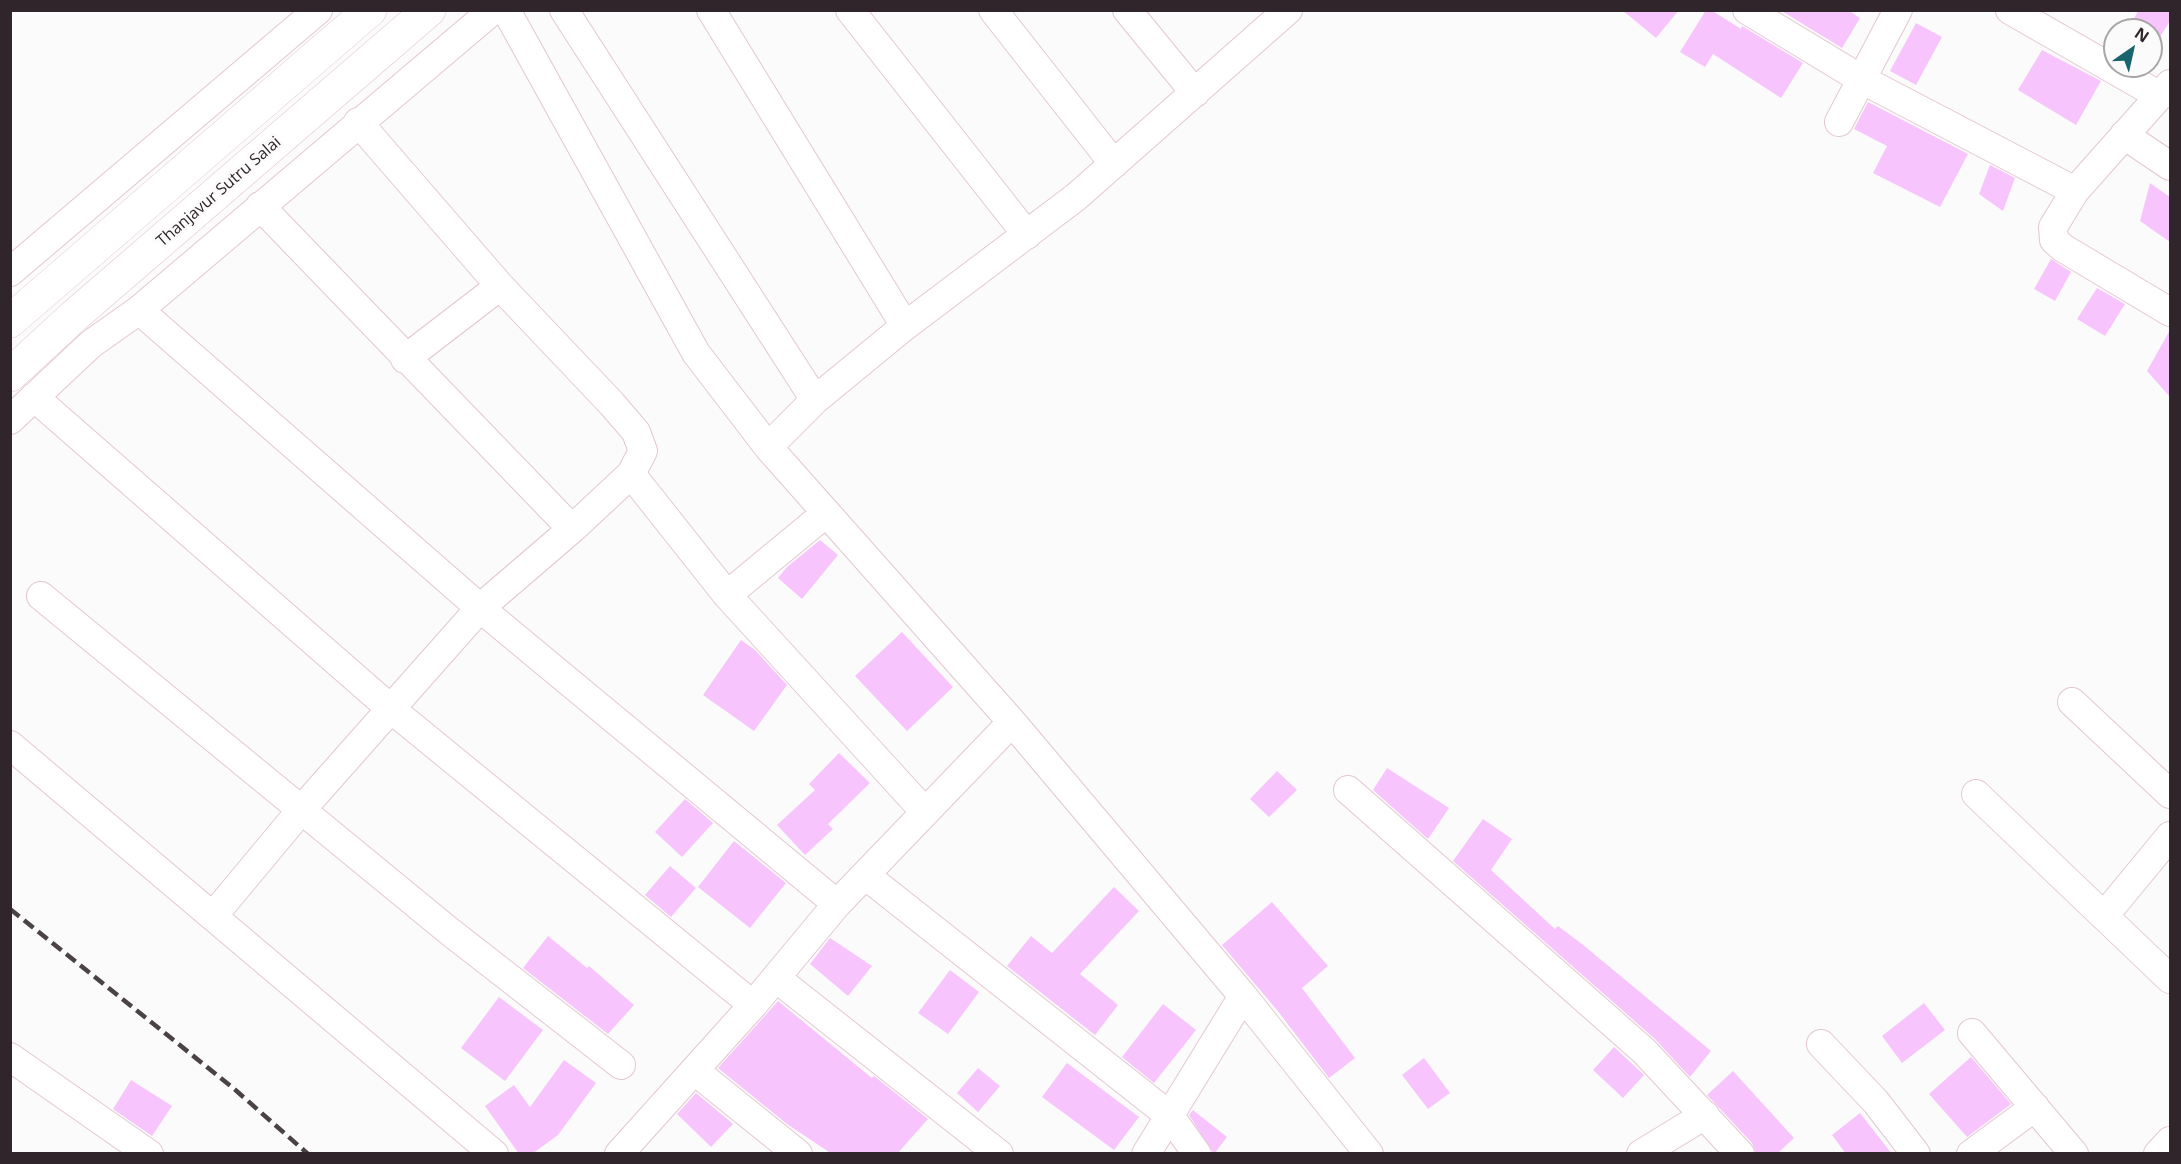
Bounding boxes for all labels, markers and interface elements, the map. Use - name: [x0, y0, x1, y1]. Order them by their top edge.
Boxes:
- north arrow: [2103, 18, 2163, 78]
- text: N: [2130, 22, 2153, 47]
- street label: Thanjavur Sutru Salai: [153, 133, 285, 251]

